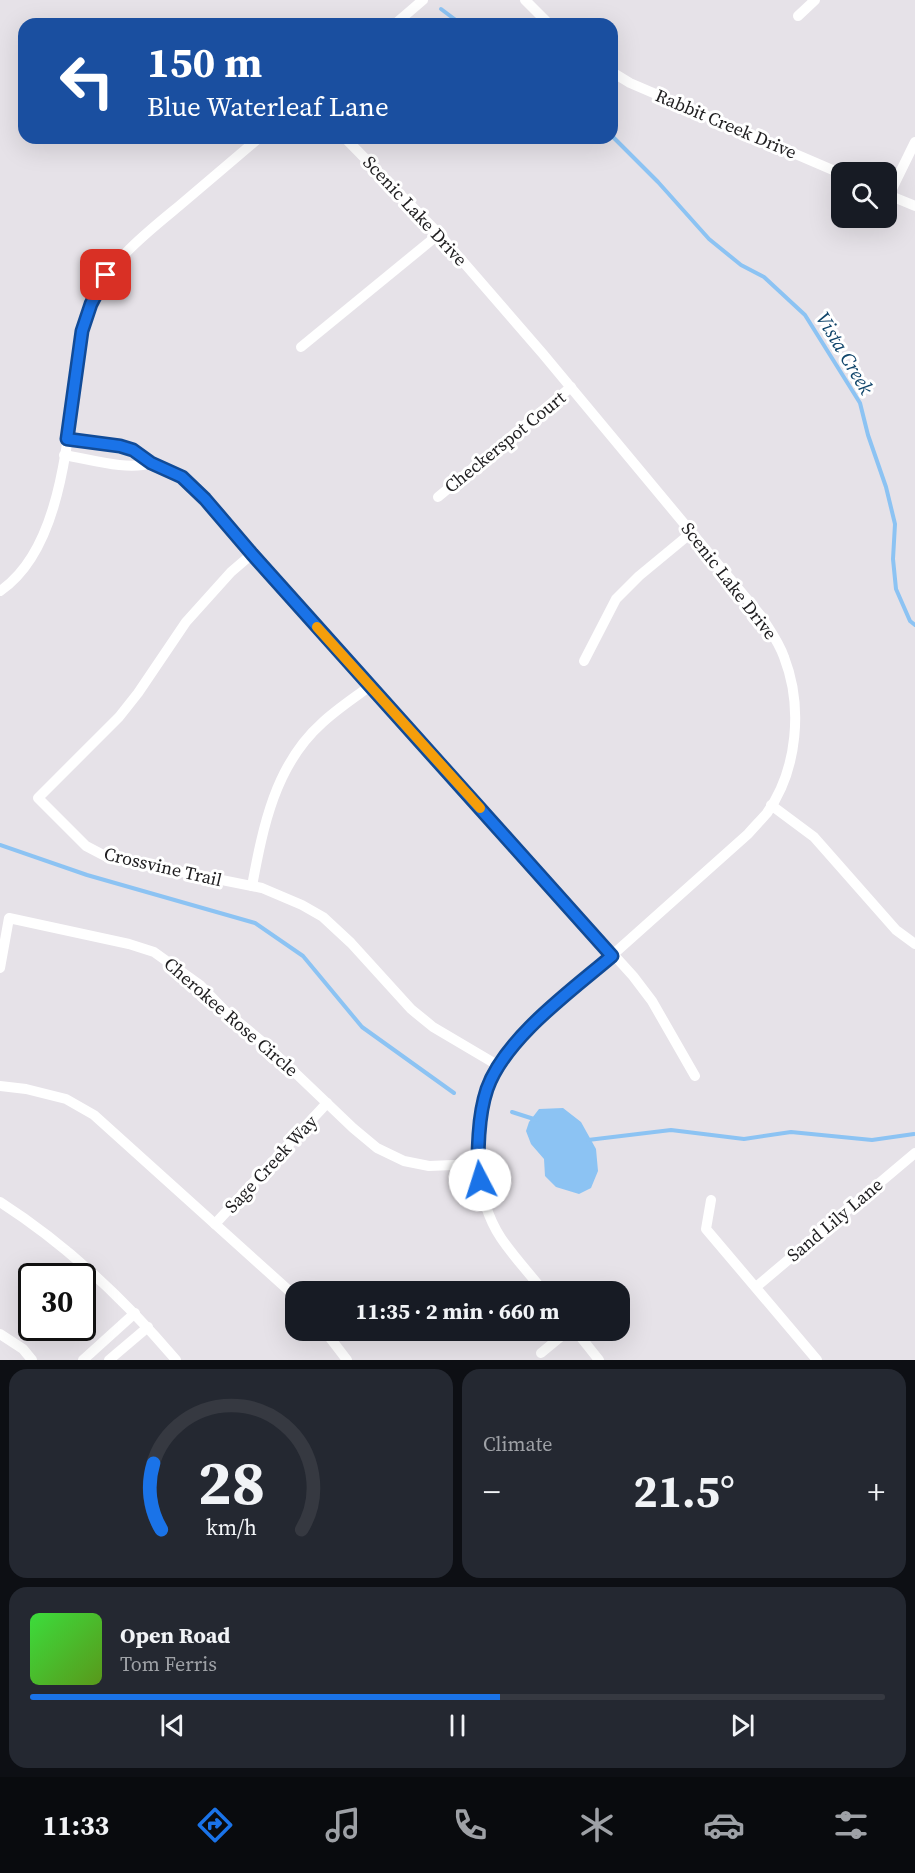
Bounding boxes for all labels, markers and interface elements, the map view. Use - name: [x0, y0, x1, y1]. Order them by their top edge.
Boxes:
- text: 150 m: [147, 33, 262, 91]
- icon: left: [48, 42, 126, 120]
- street label: Rabbit Creek Drive: [652, 82, 801, 165]
- text: Blue Waterleaf Lane: [147, 88, 389, 125]
- street label: Scenic Lake Drive: [358, 150, 473, 271]
- map controls: [831, 162, 897, 228]
- button: search: [831, 162, 897, 228]
- pin: [80, 249, 131, 300]
- icon: arrive: [89, 258, 122, 291]
- water label: Vista Creek: [809, 306, 881, 400]
- street label: Checkerspot Court: [439, 385, 571, 498]
- street label: Scenic Lake Drive: [676, 517, 783, 645]
- street label: Crossvine Trail: [102, 841, 225, 892]
- street label: Cherokee Rose Circle: [159, 951, 304, 1082]
- street label: Sage Creek Way: [219, 1109, 323, 1218]
- position arrow: [448, 1148, 512, 1212]
- street label: Sand Lily Lane: [781, 1172, 888, 1267]
- speed limit sign: 30: [18, 1263, 96, 1341]
- text: 11:35 · 2 min · 660 m: [356, 1296, 559, 1326]
- text: Climate: [483, 1430, 552, 1458]
- text: 28: [197, 1439, 265, 1525]
- text: 21.5°: [633, 1460, 735, 1522]
- text: −: [483, 1469, 501, 1514]
- text: +: [868, 1469, 885, 1514]
- text: km/h: [205, 1514, 257, 1543]
- text: Open Road: [120, 1620, 230, 1650]
- text: Tom Ferris: [120, 1650, 217, 1678]
- icon: previous: [156, 1709, 189, 1742]
- icon: pause: [441, 1709, 474, 1742]
- icon: next: [726, 1709, 759, 1742]
- icon: directions: [194, 1804, 236, 1846]
- icon: music: [322, 1804, 364, 1846]
- icon: phone: [449, 1804, 491, 1846]
- icon: climate: [576, 1804, 618, 1846]
- icon: car: [703, 1804, 745, 1846]
- icon: filters: [830, 1804, 872, 1846]
- text: 11:33: [43, 1807, 109, 1844]

